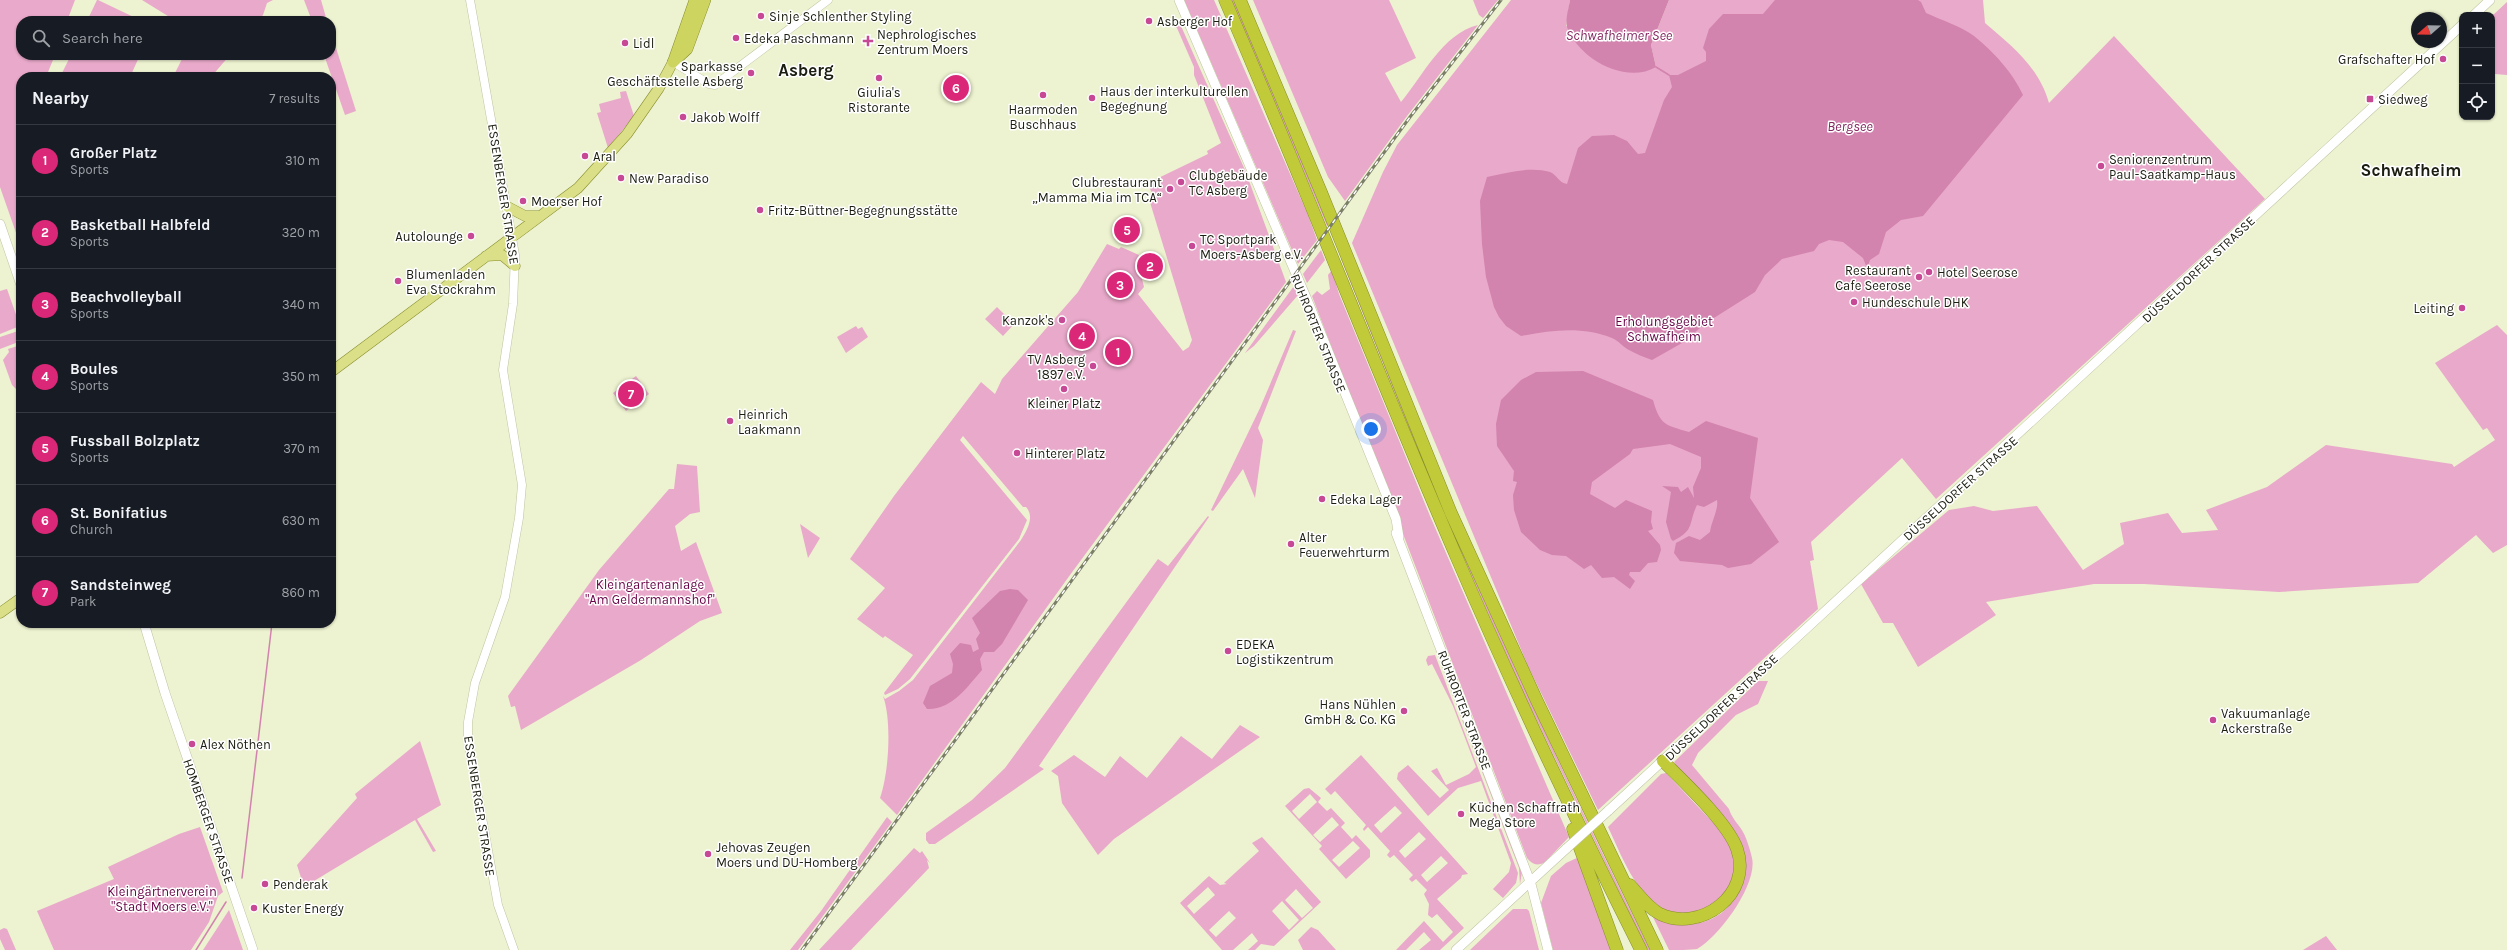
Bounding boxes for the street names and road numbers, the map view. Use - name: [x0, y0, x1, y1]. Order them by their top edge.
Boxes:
- street label: ESSENBERGER STRASSE: [485, 123, 522, 265]
- street label: DÜSSELDORFER STRASSE: [2138, 212, 2258, 326]
- street label: RUHRORTER STRASSE: [1288, 271, 1349, 395]
- street label: DÜSSELDORFER STRASSE: [1899, 432, 2021, 544]
- street label: RUHRORTER STRASSE: [1435, 648, 1494, 772]
- street label: DÜSSELDORFER STRASSE: [1661, 650, 1781, 764]
- street label: ESSENBERGER STRASSE: [461, 735, 498, 877]
- street label: HOMBERGER STRASSE: [180, 757, 237, 886]

